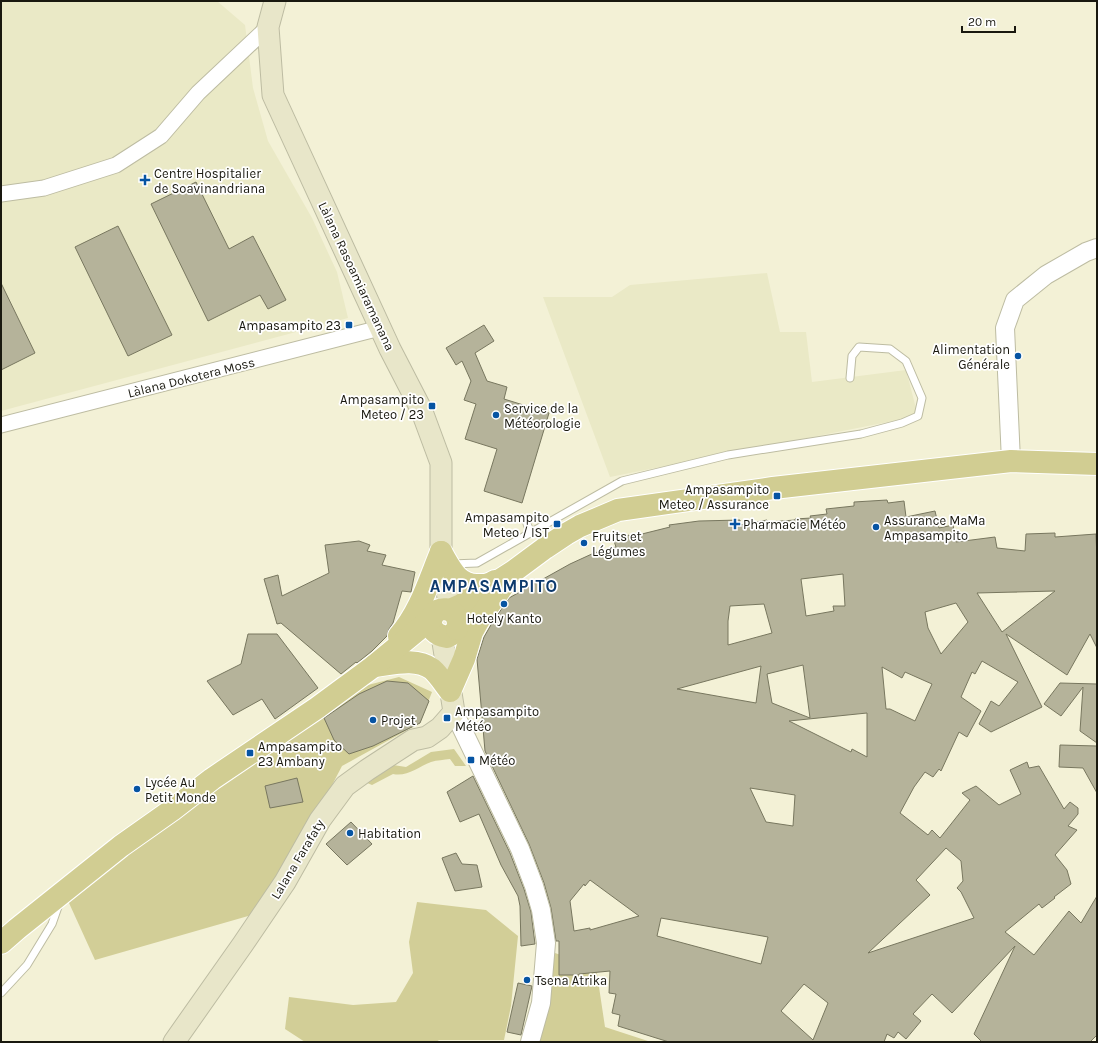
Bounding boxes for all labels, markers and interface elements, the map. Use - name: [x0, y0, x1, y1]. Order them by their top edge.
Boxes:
- scale bar: [962, 8, 1015, 34]
- text: 20 m: [968, 15, 996, 29]
- place label: Centre Hospitalier de Soavinandriana: [154, 166, 265, 196]
- marker: Centre Hospitalier de Soavinandriana: [139, 174, 151, 186]
- street label: Làlana Rasoamiaramanana: [315, 199, 398, 353]
- place label: Ampasampito 23: [239, 318, 341, 333]
- marker: Ampasampito 23: [344, 320, 354, 330]
- place label: Alimentation Générale: [933, 342, 1010, 372]
- marker: Alimentation Générale: [1013, 351, 1023, 361]
- street label: Làlana Dokotera Moss: [126, 354, 256, 401]
- place label: Ampasampito Meteo / 23: [340, 392, 424, 422]
- marker: Ampasampito Meteo / 23: [427, 401, 437, 411]
- place label: Service de la Météorologie: [504, 401, 581, 431]
- marker: Service de la Météorologie: [491, 410, 501, 420]
- place label: Ampasampito Meteo / Assurance: [659, 482, 769, 512]
- marker: Ampasampito Meteo / Assurance: [772, 491, 782, 501]
- place label: Ampasampito Meteo / IST: [465, 510, 549, 540]
- place label: Assurance MaMa Ampasampito: [884, 513, 986, 543]
- place label: Pharmacie Météo: [743, 517, 846, 532]
- marker: Ampasampito Meteo / IST: [552, 519, 562, 529]
- marker: Pharmacie Météo: [730, 519, 740, 529]
- marker: Assurance MaMa Ampasampito: [871, 522, 881, 532]
- place label: Fruits et Légumes: [592, 529, 646, 559]
- marker: Fruits et Légumes: [579, 538, 589, 548]
- district label: AMPASAMPITO: [430, 576, 558, 596]
- marker: Hotely Kanto: [499, 599, 509, 609]
- place label: Hotely Kanto: [466, 611, 542, 626]
- place label: Ampasampito Météo: [455, 704, 539, 734]
- place label: Projet: [381, 713, 416, 728]
- marker: Ampasampito Météo: [442, 713, 452, 723]
- marker: Projet: [368, 715, 378, 725]
- place label: Ampasampito 23 Ambany: [258, 739, 342, 769]
- marker: Ampasampito 23 Ambany: [245, 748, 255, 758]
- place label: Météo: [479, 753, 515, 768]
- marker: Météo: [466, 755, 476, 765]
- place label: Lycée Au Petit Monde: [145, 775, 216, 805]
- marker: Lycée Au Petit Monde: [132, 784, 142, 794]
- street label: Lalana Farafaty: [268, 817, 327, 902]
- place label: Habitation: [358, 826, 421, 841]
- marker: Habitation: [345, 828, 355, 838]
- place label: Tsena Atrika: [535, 973, 607, 988]
- marker: Tsena Atrika: [522, 975, 532, 985]

